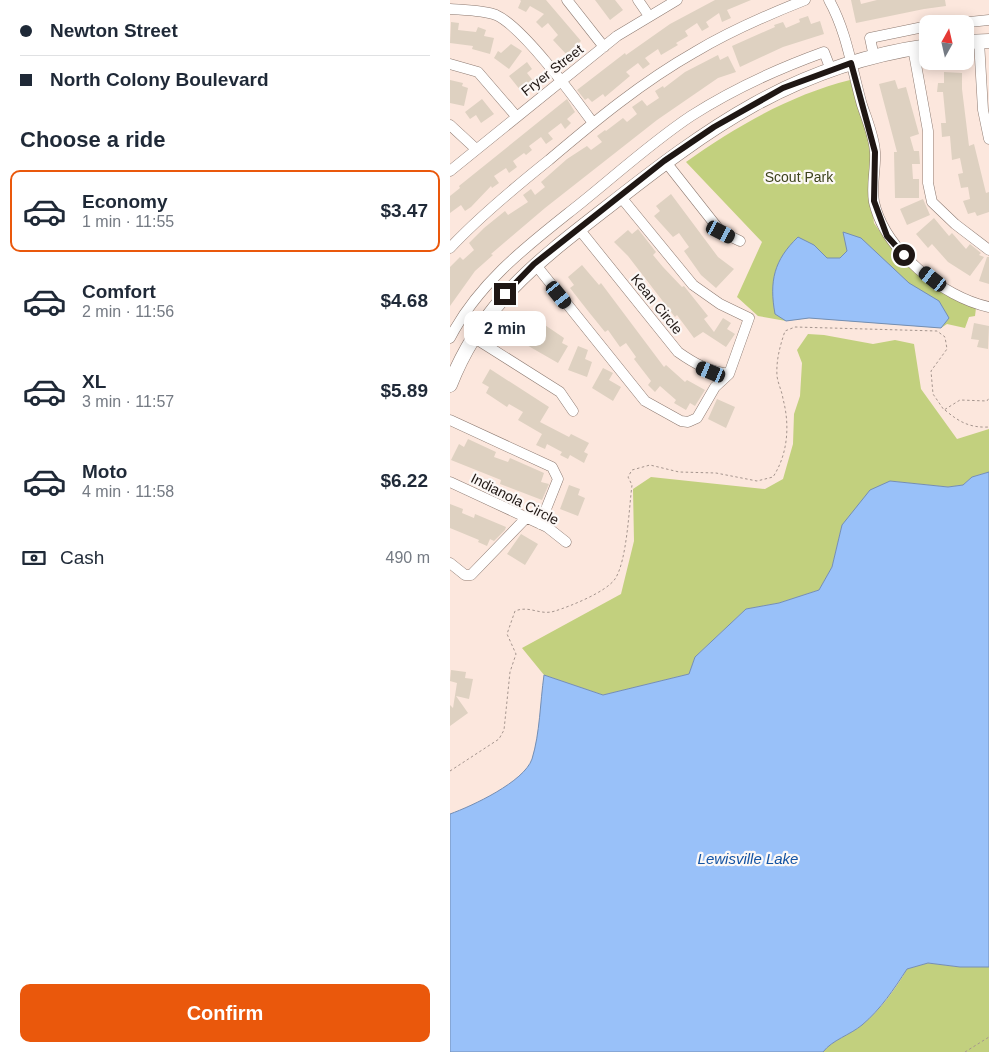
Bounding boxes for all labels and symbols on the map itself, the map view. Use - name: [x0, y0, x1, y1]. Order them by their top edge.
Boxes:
- north arrow: [919, 15, 974, 70]
- street label: Fryer Street: [518, 41, 586, 99]
- park label: Scout Park: [765, 169, 834, 185]
- car: [704, 219, 737, 245]
- route start: [893, 244, 915, 266]
- car: [916, 264, 949, 294]
- street label: Kean Circle: [628, 271, 686, 337]
- car: [543, 279, 574, 311]
- route end: [494, 283, 516, 305]
- callout: 2 min: [464, 312, 546, 346]
- car: [694, 359, 727, 385]
- street label: Indianola Circle: [468, 470, 562, 528]
- water label: Lewisville Lake: [698, 850, 798, 867]

